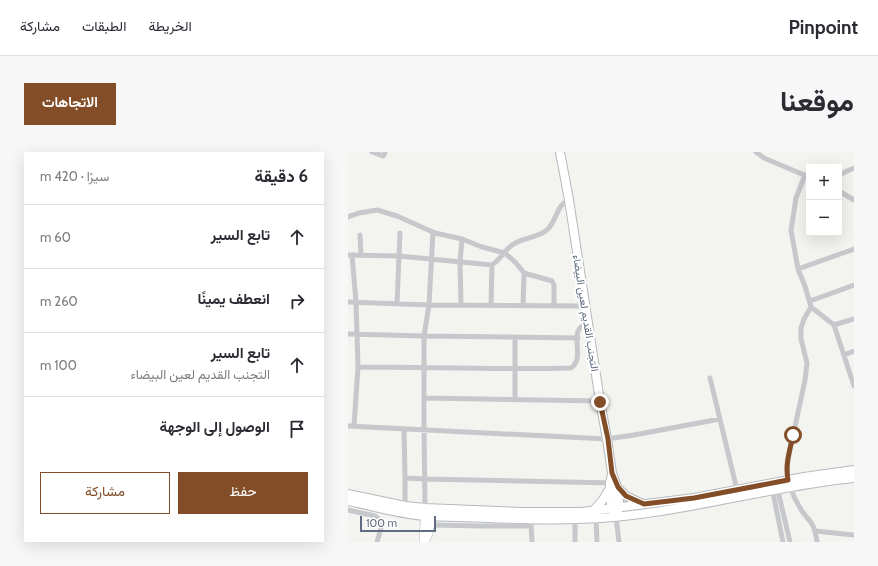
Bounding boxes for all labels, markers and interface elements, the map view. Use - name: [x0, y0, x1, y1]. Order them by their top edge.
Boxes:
- text: Pinpoint: [789, 16, 858, 39]
- text: مشاركة: [20, 17, 60, 35]
- text: الطبقات: [82, 17, 126, 35]
- text: الخريطة: [148, 17, 192, 35]
- button: الاتجاهات: [24, 83, 116, 125]
- text: موقعنا: [780, 84, 854, 118]
- map controls: [806, 164, 842, 236]
- button: +: [806, 164, 842, 200]
- text: 6 دقيقة: [255, 166, 308, 186]
- text: سيرًا · 420 m: [40, 168, 109, 184]
- button: −: [806, 200, 842, 236]
- text: تابع السير: [211, 226, 270, 244]
- icon: ahead: [286, 226, 308, 248]
- text: 60 m: [40, 229, 71, 245]
- street label: التجنب القديم لعين البيضاء: [569, 254, 602, 373]
- text: انعطف يمينًا: [197, 290, 270, 308]
- icon: right: [286, 290, 308, 312]
- text: 260 m: [40, 293, 78, 309]
- text: تابع السير: [211, 344, 270, 362]
- icon: ahead: [286, 354, 308, 376]
- text: 100 m: [40, 357, 77, 373]
- text: التجنب القديم لعين البيضاء: [131, 366, 270, 382]
- route end: [591, 393, 609, 411]
- text: الوصول إلى الوجهة: [160, 418, 270, 436]
- icon: arrive: [286, 418, 308, 440]
- route start: [784, 426, 802, 444]
- button: مشاركة: [40, 472, 170, 514]
- button: حفظ: [178, 472, 308, 514]
- scale bar: [360, 514, 436, 533]
- text: 100 m: [366, 516, 397, 530]

